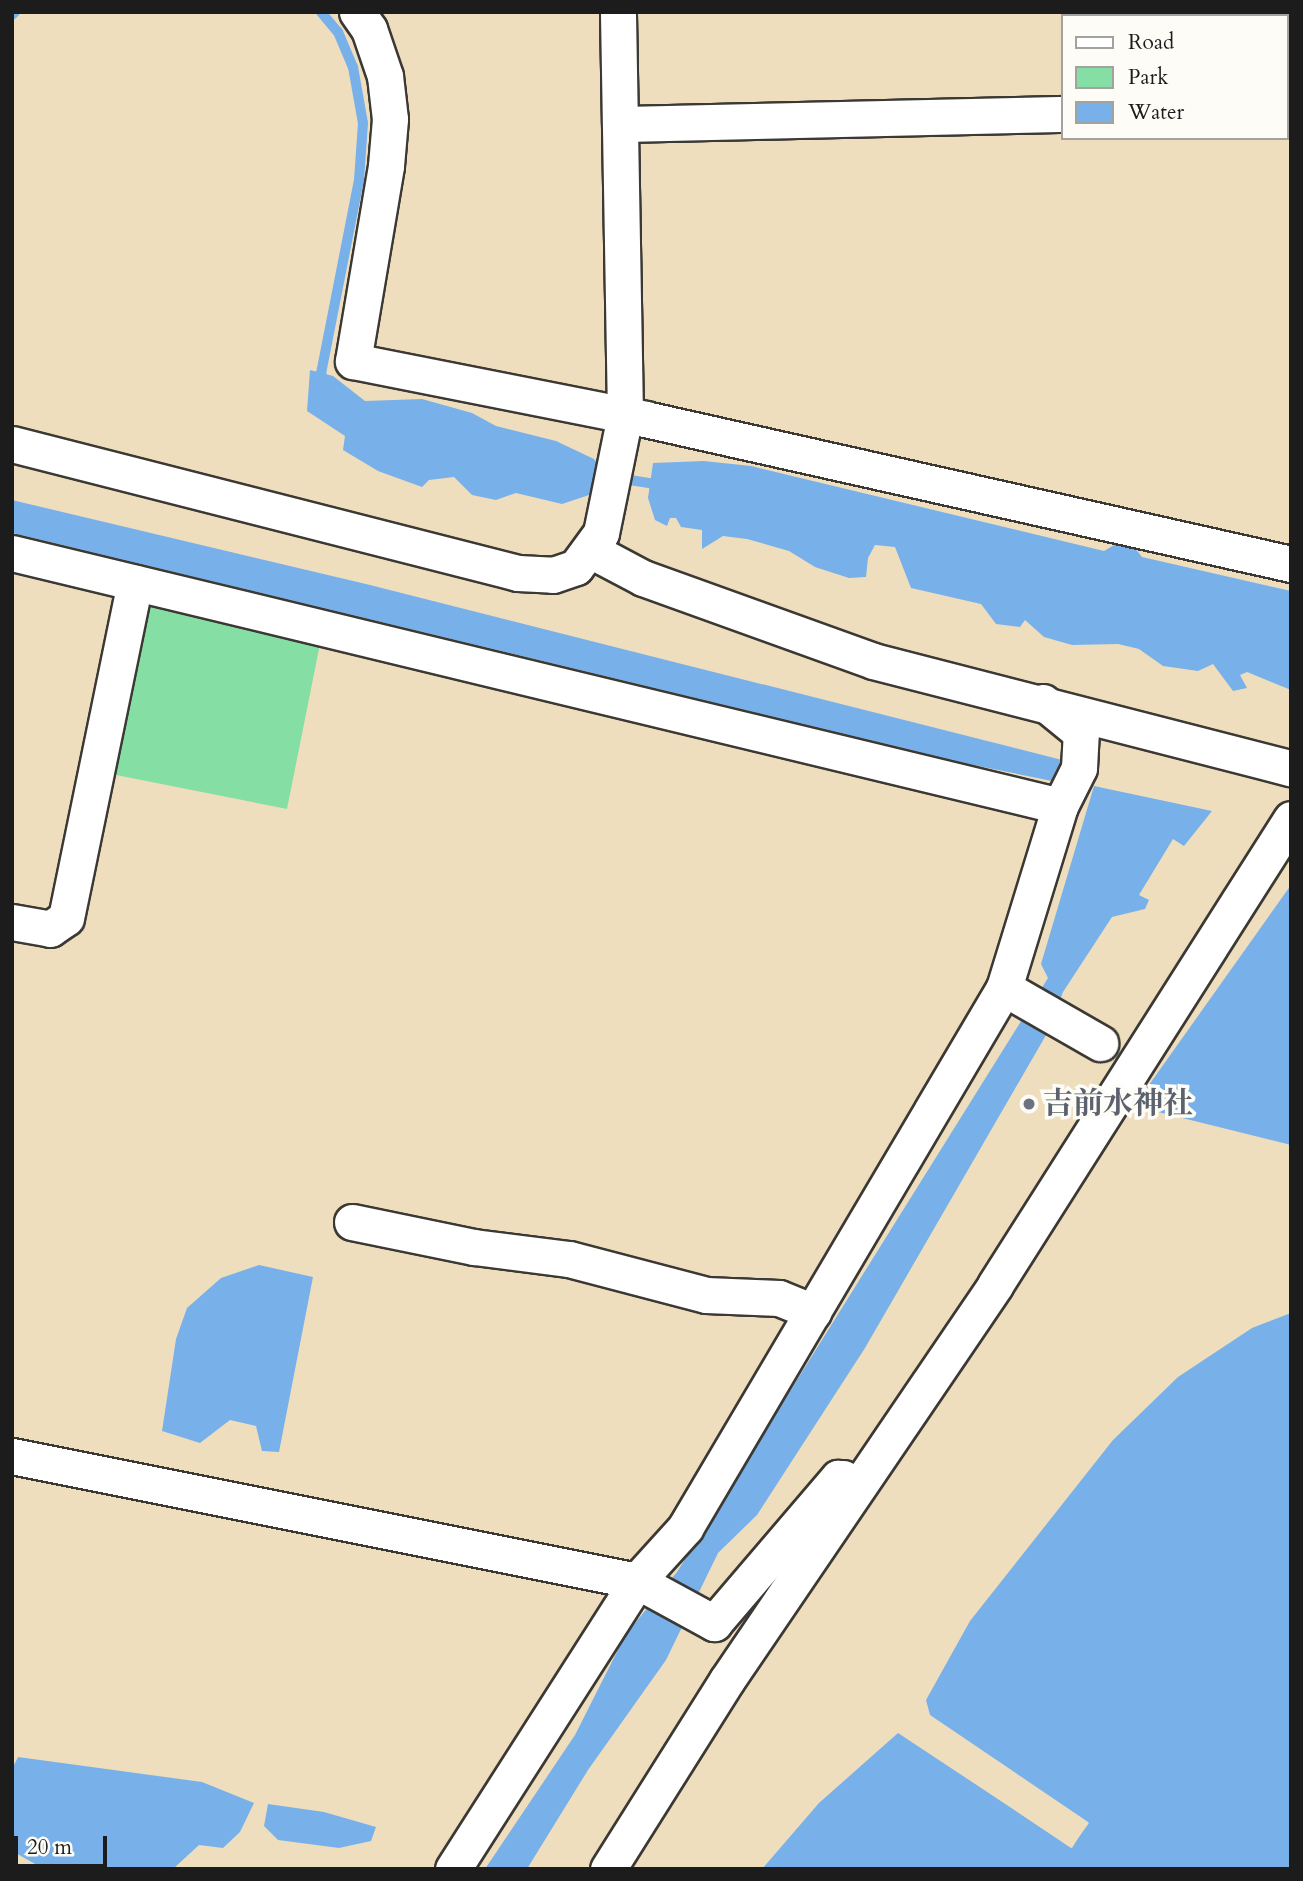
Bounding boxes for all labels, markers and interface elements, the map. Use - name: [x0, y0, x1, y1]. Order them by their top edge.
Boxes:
- legend: [1062, 14, 1289, 140]
- text: Road: [1128, 28, 1174, 57]
- text: Park: [1128, 63, 1168, 92]
- text: Water: [1128, 98, 1184, 127]
- place label: 吉前水神社: [1043, 1086, 1193, 1122]
- marker: 吉前水神社: [1021, 1096, 1037, 1112]
- scale bar: [18, 1822, 110, 1866]
- text: 20 m: [27, 1833, 72, 1862]

